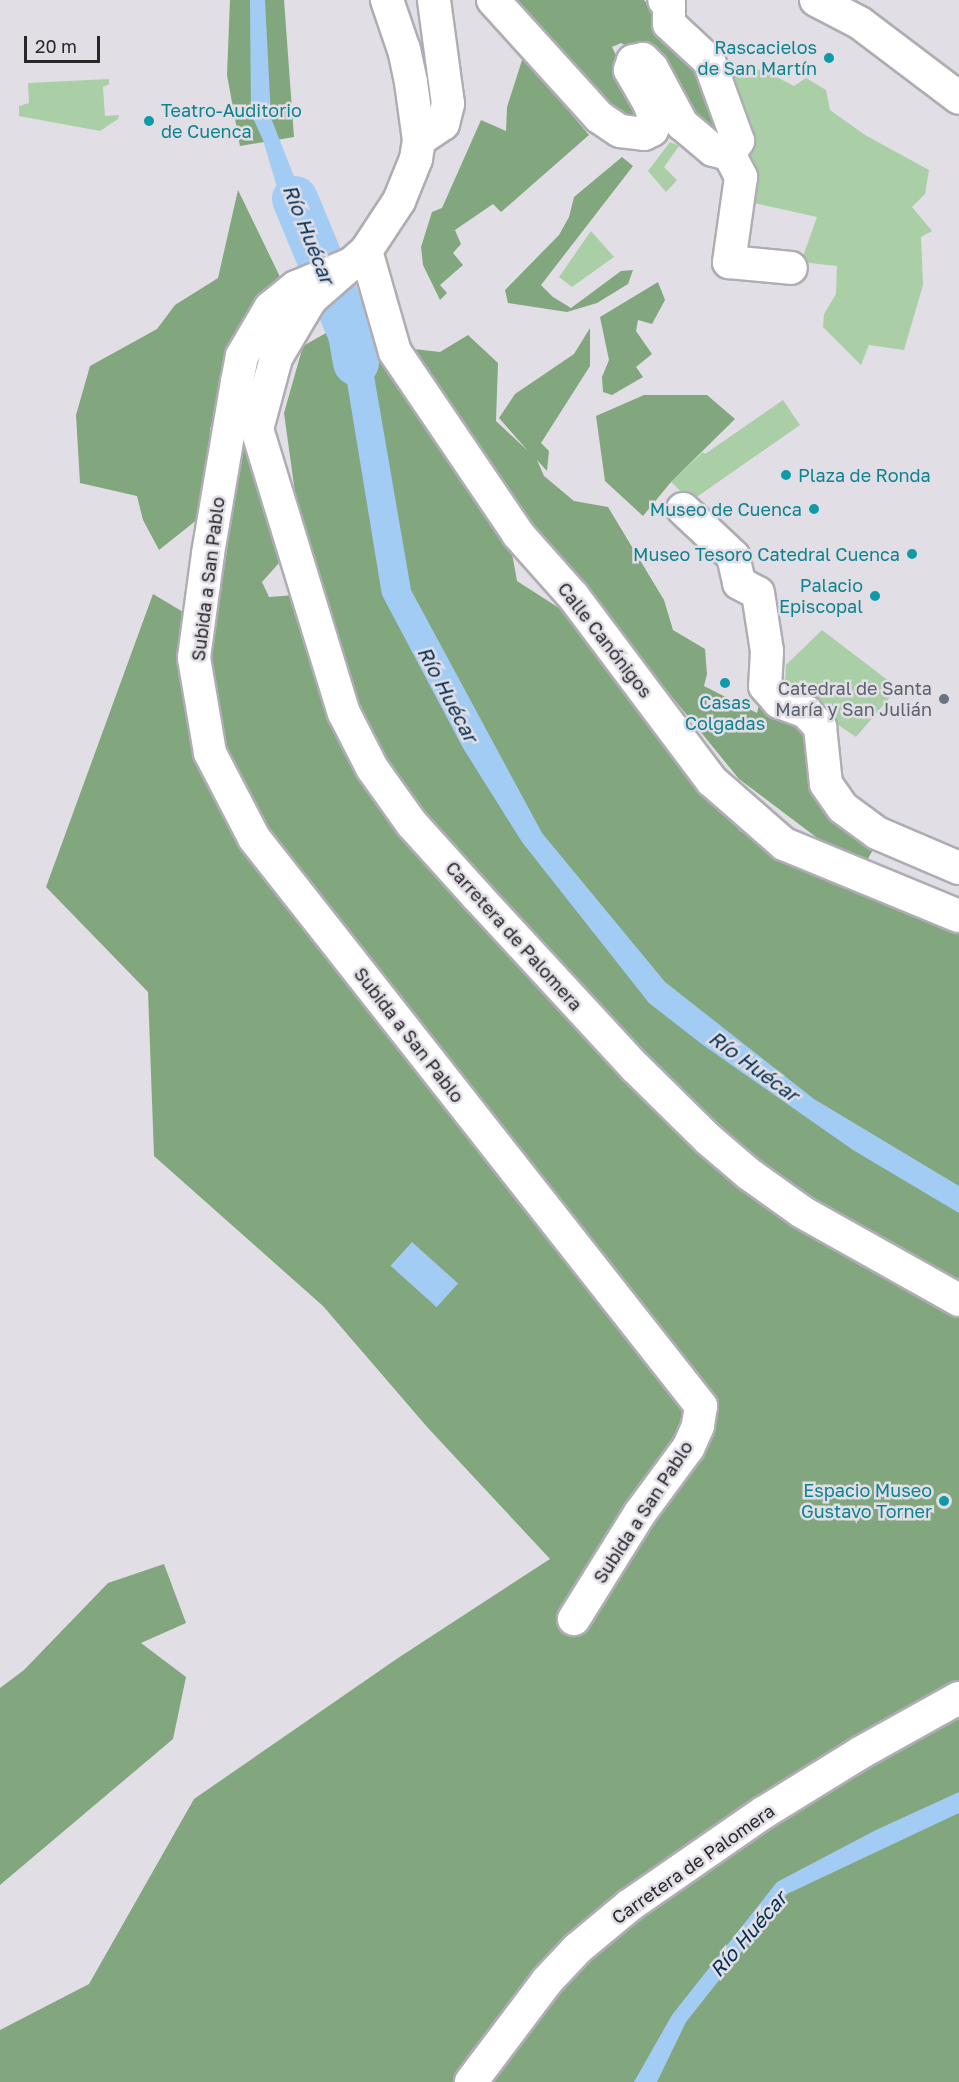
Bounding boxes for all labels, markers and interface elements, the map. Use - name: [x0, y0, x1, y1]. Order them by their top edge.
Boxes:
- scale bar: [27, 24, 104, 62]
- text: 20 m: [35, 35, 77, 57]
- place label: Rascacielos de San Martín: [698, 37, 817, 80]
- marker: Rascacielos de San Martín: [822, 51, 836, 65]
- place label: Teatro-Auditorio de Cuenca: [161, 100, 302, 142]
- marker: Teatro-Auditorio de Cuenca: [142, 114, 156, 128]
- water label: Río Huécar: [278, 181, 340, 287]
- place label: Plaza de Ronda: [798, 464, 931, 486]
- marker: Plaza de Ronda: [779, 468, 793, 482]
- street label: Subida a San Pablo: [187, 496, 229, 662]
- place label: Museo de Cuenca: [650, 498, 802, 520]
- marker: Museo de Cuenca: [807, 502, 821, 516]
- place label: Museo Tesoro Catedral Cuenca: [633, 543, 900, 565]
- marker: Museo Tesoro Catedral Cuenca: [905, 547, 919, 561]
- place label: Palacio Episcopal: [779, 575, 863, 618]
- street label: Calle Canónigos: [553, 578, 657, 702]
- marker: Palacio Episcopal: [868, 589, 882, 603]
- water label: Río Huécar: [413, 642, 483, 746]
- marker: Casas Colgadas: [718, 676, 732, 690]
- place label: Catedral de Santa María y San Julián: [775, 678, 932, 720]
- place label: Casas Colgadas: [685, 692, 765, 734]
- marker: Catedral de Santa María y San Julián: [937, 692, 951, 706]
- street label: Carretera de Palomera: [441, 857, 587, 1015]
- street label: Subida a San Pablo: [350, 963, 468, 1107]
- water label: Río Huécar: [705, 1025, 803, 1107]
- street label: Subida a San Pablo: [589, 1437, 697, 1587]
- place label: Espacio Museo Gustavo Torner: [801, 1480, 932, 1522]
- marker: Espacio Museo Gustavo Torner: [937, 1494, 951, 1508]
- street label: Carretera de Palomera: [608, 1800, 778, 1928]
- water label: Río Huécar: [705, 1887, 791, 1981]

